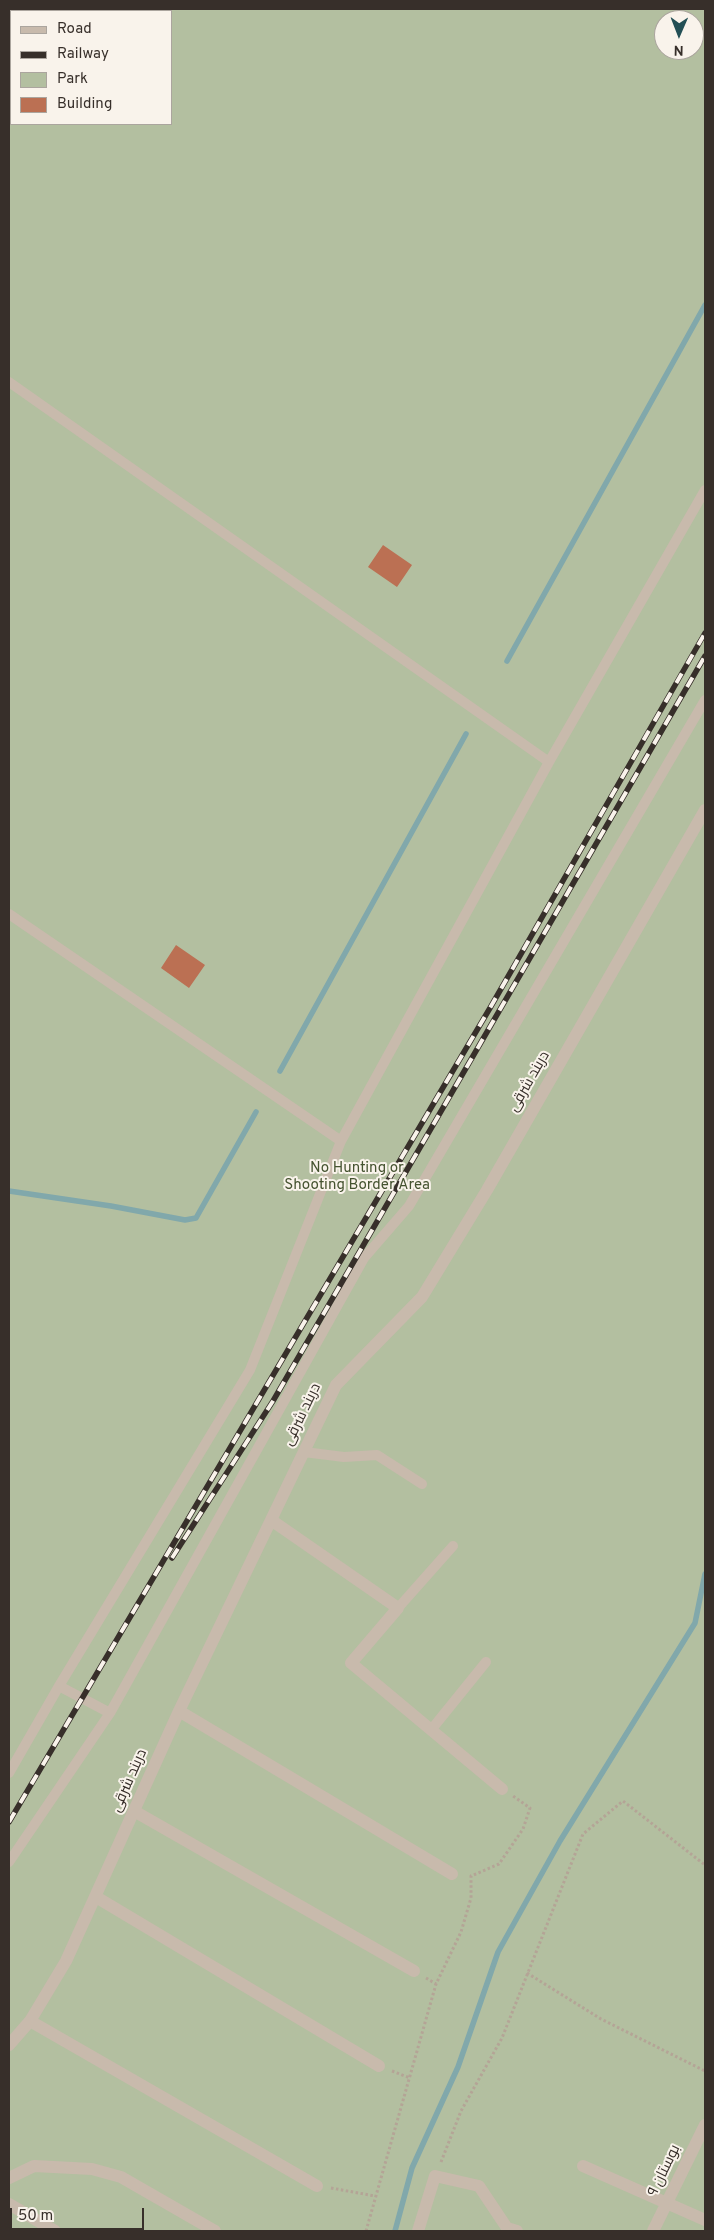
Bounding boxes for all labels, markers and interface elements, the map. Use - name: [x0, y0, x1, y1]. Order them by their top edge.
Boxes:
- legend: [10, 10, 172, 125]
- north arrow: [654, 10, 704, 60]
- text: Road: [57, 20, 92, 39]
- text: N: [674, 41, 684, 58]
- text: Railway: [57, 45, 109, 64]
- text: Park: [57, 70, 88, 89]
- text: Building: [57, 95, 112, 114]
- street label: دربند شرقی: [505, 1048, 555, 1116]
- park label: No Hunting or Shooting Border Area: [284, 1160, 430, 1195]
- street label: دربند شرقی: [280, 1381, 326, 1449]
- street label: دربند شرقی: [108, 1747, 152, 1815]
- street label: بوستان ۹: [645, 2142, 685, 2200]
- scale bar: [12, 2198, 146, 2230]
- text: 50 m: [18, 2207, 53, 2226]

